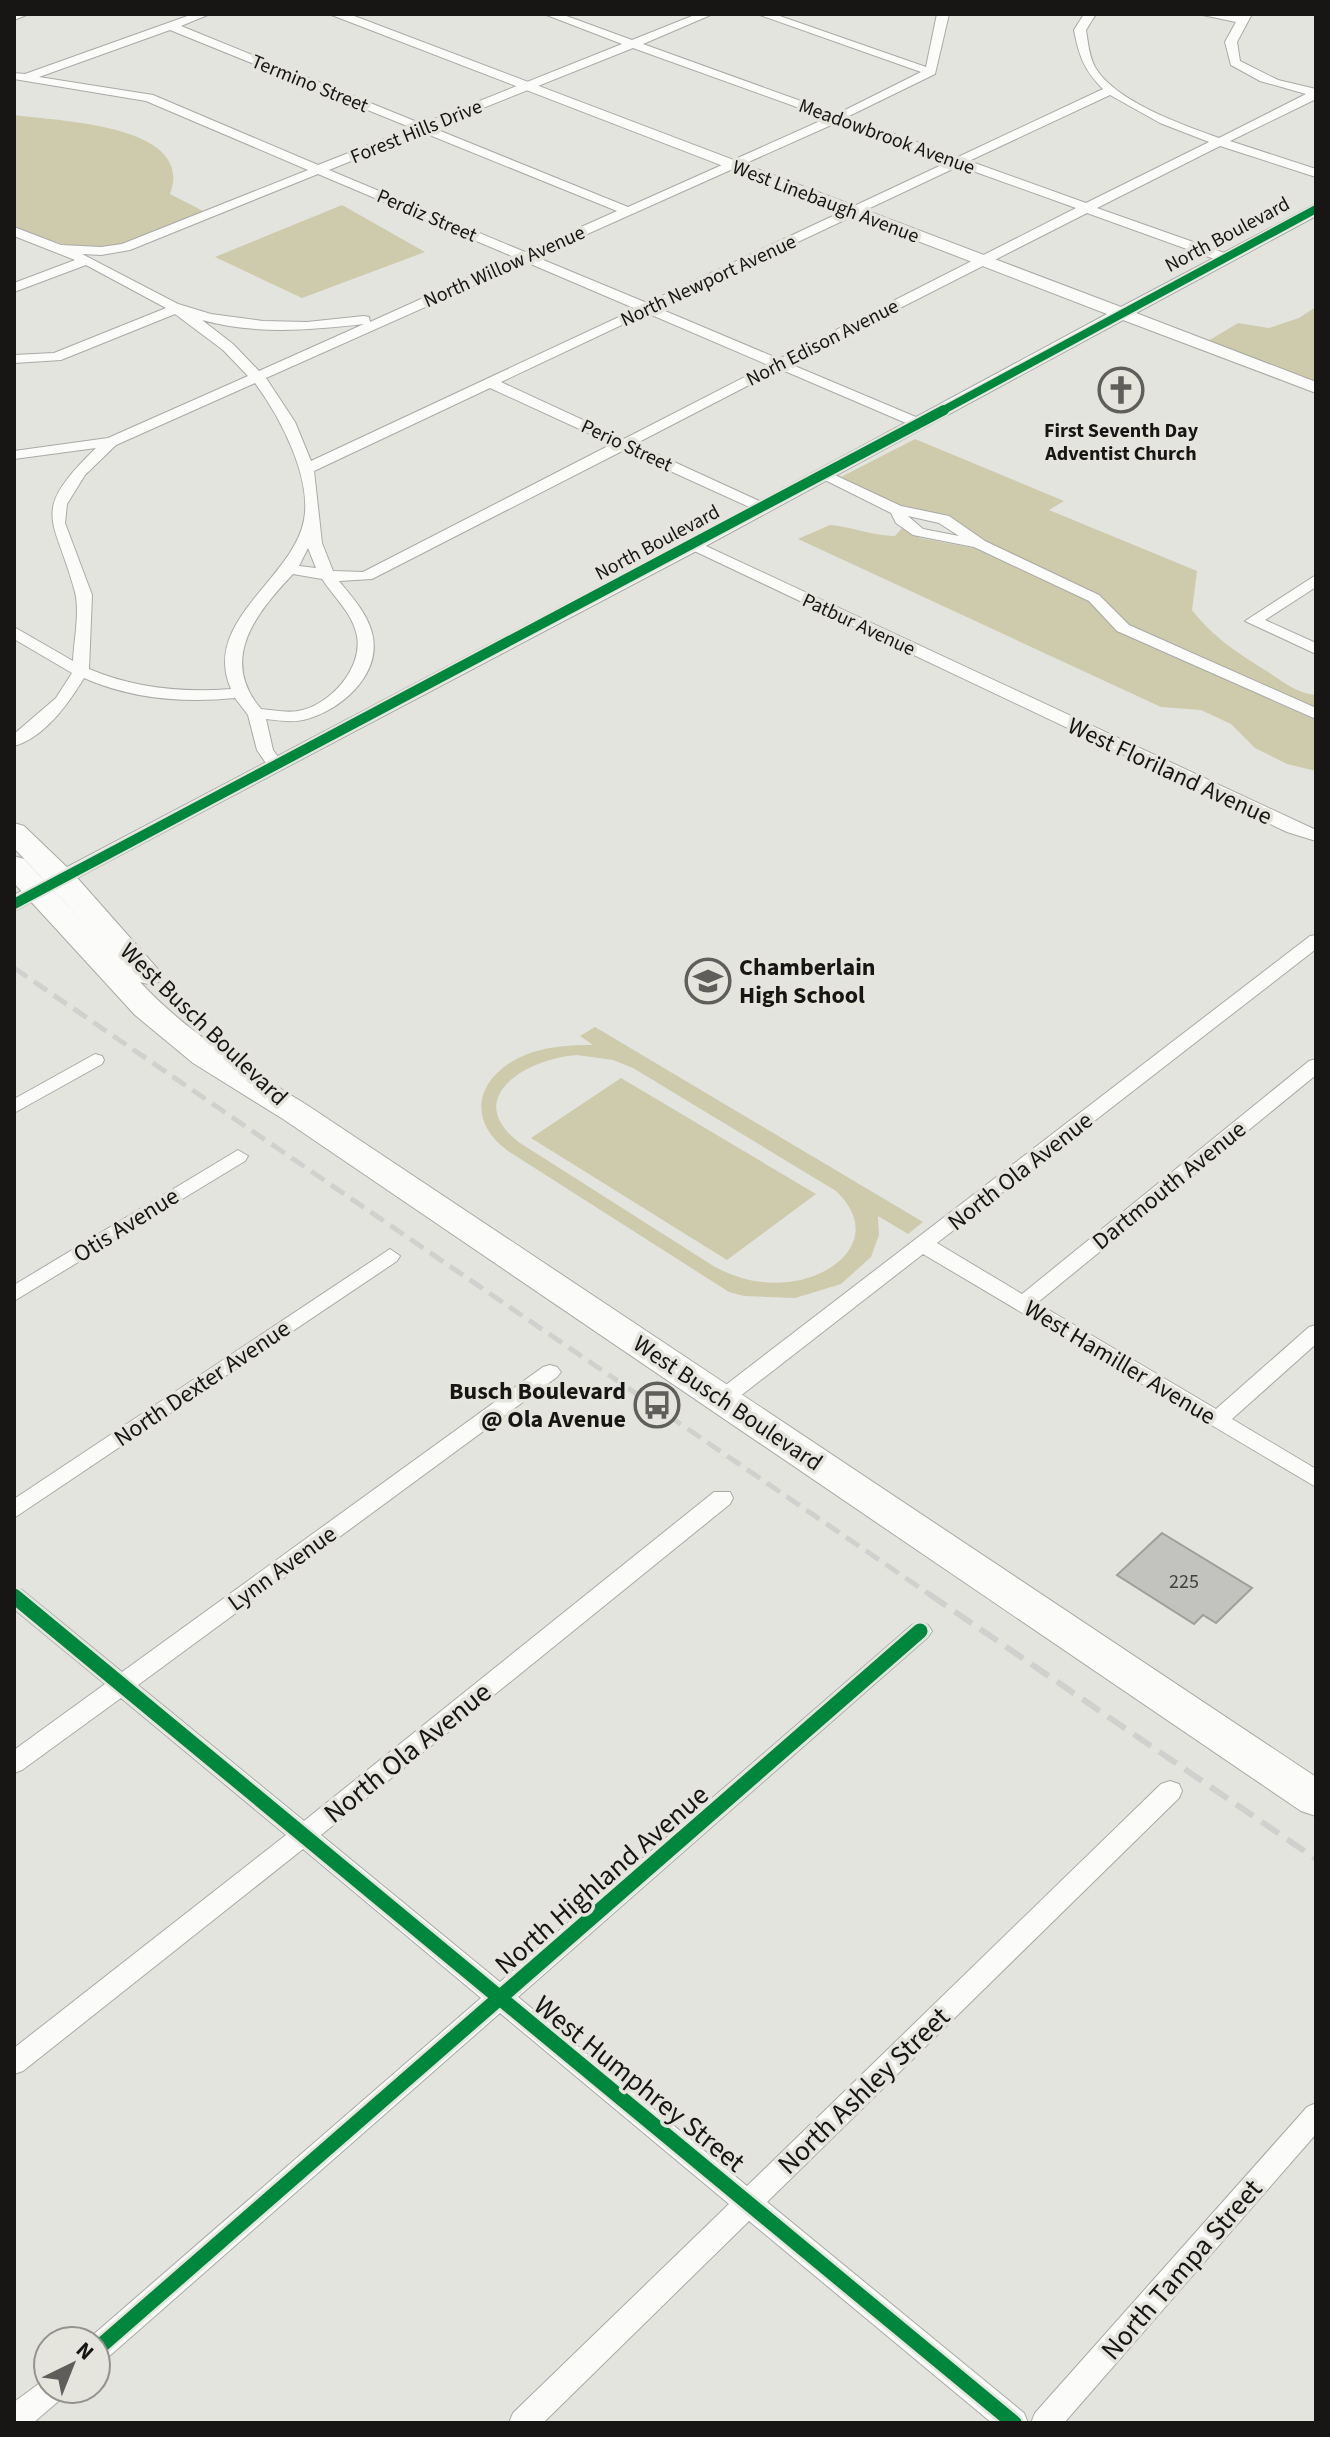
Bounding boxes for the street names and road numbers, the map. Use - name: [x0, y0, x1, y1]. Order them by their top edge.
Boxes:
- street label: Termino Street: [247, 48, 372, 120]
- street label: Meadowbrook Avenue: [795, 92, 979, 182]
- street label: Forest Hills Drive: [346, 93, 486, 171]
- street label: West Linebaugh Avenue: [728, 153, 923, 251]
- street label: Perdiz Street: [372, 182, 481, 250]
- street label: North Boulevard: [1160, 190, 1295, 280]
- street label: North Willow Avenue: [419, 219, 590, 315]
- street label: North Newport Avenue: [616, 228, 801, 334]
- street label: Norh Edison Avenue: [741, 292, 904, 393]
- street label: Perio Street: [576, 413, 677, 479]
- street label: North Boulevard: [590, 498, 725, 588]
- street label: Patbur Avenue: [798, 587, 920, 663]
- street label: West Floriland Avenue: [1062, 709, 1278, 834]
- street label: West Busch Boulevard: [112, 935, 296, 1114]
- street label: North Ola Avenue: [940, 1103, 1100, 1239]
- street label: Dartmouth Avenue: [1085, 1112, 1254, 1259]
- street label: Otis Avenue: [67, 1179, 186, 1272]
- street label: West Hamiller Avenue: [1017, 1291, 1222, 1434]
- street label: North Dexter Avenue: [107, 1311, 298, 1456]
- street label: West Busch Boulevard: [626, 1327, 829, 1480]
- street label: Lynn Avenue: [221, 1517, 344, 1620]
- street label: North Ola Avenue: [315, 1673, 500, 1833]
- street label: North Highland Avenue: [486, 1776, 717, 1984]
- street label: West Humphrey Street: [525, 1986, 754, 2182]
- street label: North Ashley Street: [768, 1997, 959, 2184]
- street label: North Tampa Street: [1092, 2170, 1272, 2369]

